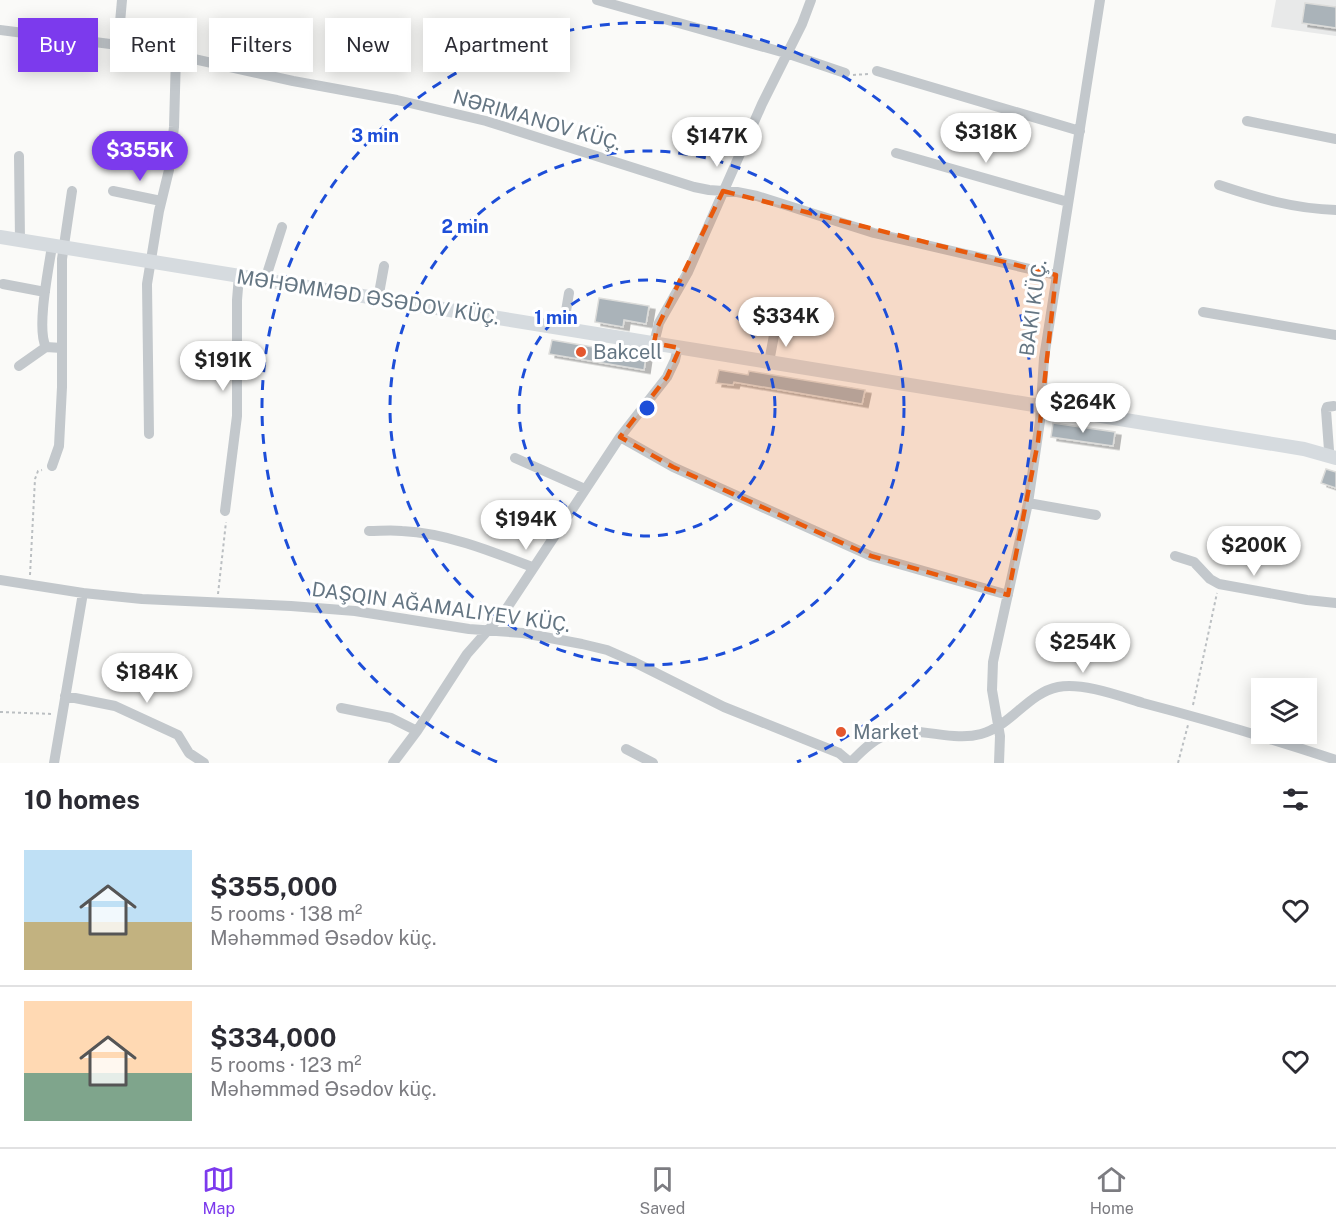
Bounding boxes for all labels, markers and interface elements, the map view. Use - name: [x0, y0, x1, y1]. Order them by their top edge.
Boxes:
- chip: Buy: [18, 18, 98, 72]
- chip: Rent: [110, 18, 197, 72]
- chip: Filters: [209, 18, 313, 72]
- chip: New: [325, 18, 411, 72]
- chip: Apartment: [423, 18, 570, 72]
- street label: NƏRIMANOV KÜÇ.: [450, 84, 624, 156]
- pin: $318K: [944, 113, 1028, 164]
- pin: $147K: [675, 117, 759, 168]
- text: $318K: [954, 120, 1018, 144]
- text: $147K: [686, 124, 748, 148]
- text: 3 min: [351, 125, 399, 146]
- pin: $355K: [98, 131, 182, 182]
- text: $355K: [106, 138, 174, 162]
- text: 2 min: [441, 216, 489, 237]
- street label: BAKI KÜÇ.: [1013, 258, 1052, 358]
- street label: MƏHƏMMƏD ƏSƏDOV KÜÇ.: [235, 263, 501, 330]
- pin: $334K: [744, 297, 828, 348]
- text: $334K: [752, 304, 820, 328]
- text: 1 min: [534, 307, 578, 328]
- place label: Bakcell: [593, 340, 662, 364]
- pin: $191K: [181, 341, 265, 392]
- marker: Bakcell: [574, 345, 588, 359]
- text: $191K: [194, 348, 252, 372]
- pin: $264K: [1041, 383, 1125, 434]
- text: $264K: [1050, 390, 1116, 414]
- centre of rings: [637, 398, 657, 418]
- pin: $194K: [484, 500, 568, 551]
- text: $194K: [495, 507, 557, 531]
- pin: $200K: [1212, 526, 1296, 577]
- text: $200K: [1221, 533, 1287, 557]
- street label: DAŞQIN AĞAMALIYEV KÜÇ.: [310, 576, 572, 637]
- pin: $254K: [1041, 623, 1125, 674]
- text: $254K: [1049, 630, 1117, 654]
- pin: $184K: [105, 653, 189, 704]
- text: $184K: [116, 660, 178, 684]
- map controls: [1251, 678, 1317, 744]
- button: layers: [1251, 678, 1317, 744]
- place label: Market: [853, 720, 919, 744]
- marker: Market: [834, 725, 848, 739]
- icon: filters: [1279, 783, 1312, 816]
- text: 10 homes: [24, 784, 140, 815]
- text: $355,000: [210, 871, 337, 902]
- icon: home: [72, 874, 144, 946]
- icon: heart: [1279, 894, 1312, 927]
- text: 5 rooms · 138 m²: [210, 902, 362, 926]
- text: Məhəmməd Əsədov küç.: [210, 926, 436, 950]
- text: $334,000: [210, 1022, 336, 1053]
- icon: home: [72, 1025, 144, 1097]
- icon: heart: [1279, 1045, 1312, 1078]
- text: 5 rooms · 123 m²: [210, 1053, 362, 1077]
- text: Məhəmməd Əsədov küç.: [210, 1077, 436, 1101]
- tab: Map: [202, 1163, 235, 1218]
- tab: Saved: [640, 1163, 685, 1218]
- tab: Home: [1090, 1163, 1134, 1218]

